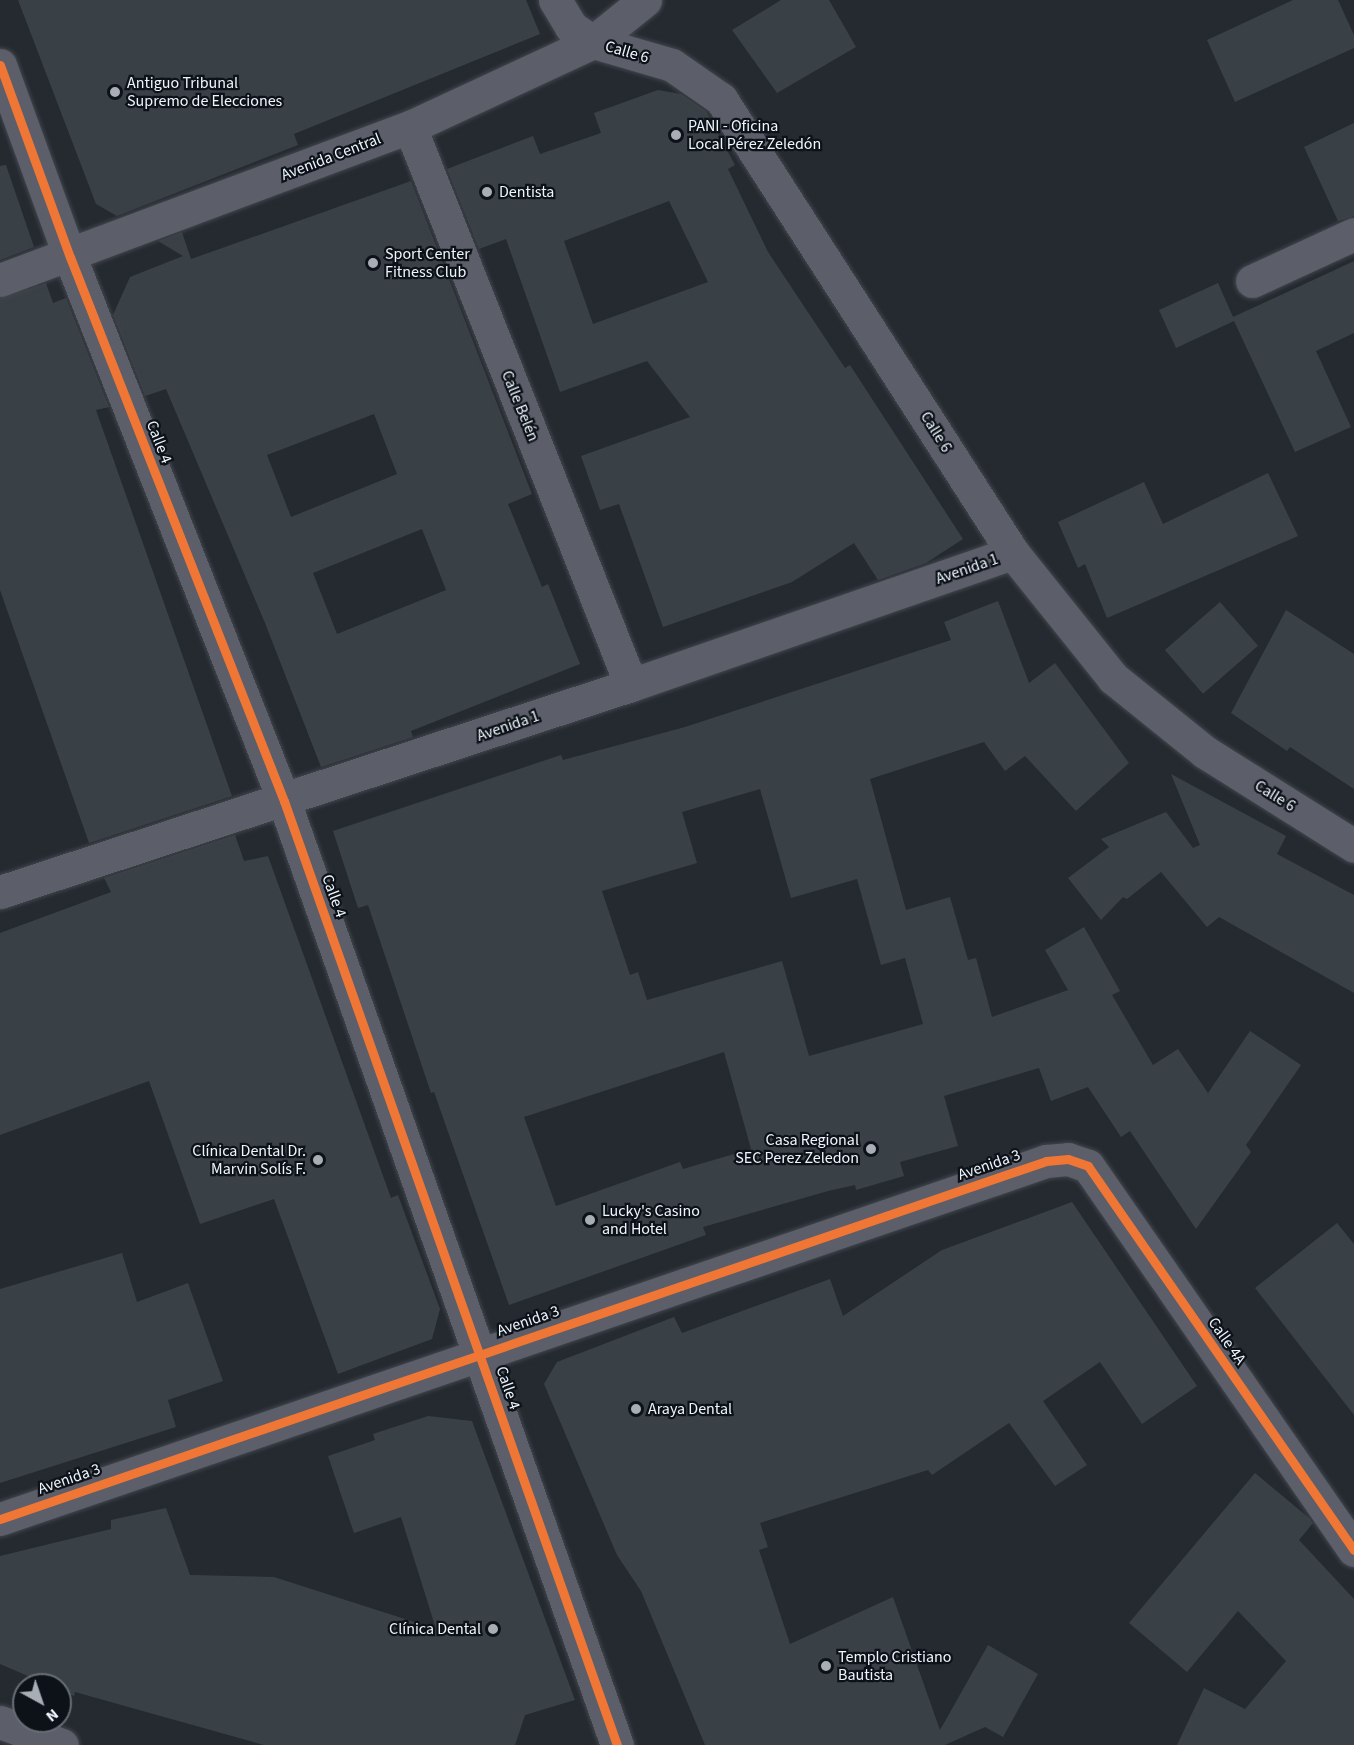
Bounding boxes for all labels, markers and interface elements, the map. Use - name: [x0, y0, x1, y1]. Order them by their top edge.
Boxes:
- street label: Calle 6: [603, 37, 651, 67]
- place label: Antiguo Tribunal Supremo de Elecciones: [127, 73, 282, 111]
- marker: Antiguo Tribunal Supremo de Elecciones: [108, 85, 122, 99]
- place label: PANI - Oficina Local Pérez Zeledón: [688, 116, 821, 154]
- marker: PANI - Oficina Local Pérez Zeledón: [669, 128, 683, 142]
- street label: Avenida Central: [278, 129, 384, 185]
- place label: Dentista: [499, 182, 554, 202]
- marker: Dentista: [480, 185, 494, 199]
- place label: Sport Center Fitness Club: [385, 244, 470, 282]
- marker: Sport Center Fitness Club: [366, 256, 380, 270]
- street label: Calle Belén: [497, 368, 543, 444]
- street label: Calle 6: [916, 408, 956, 456]
- street label: Calle 4: [142, 418, 176, 466]
- street label: Avenida 1: [933, 549, 1001, 589]
- street label: Avenida 1: [474, 706, 542, 746]
- street label: Calle 6: [1251, 776, 1299, 816]
- street label: Calle 4: [317, 872, 351, 920]
- place label: Casa Regional SEC Perez Zeledon: [735, 1130, 859, 1168]
- place label: Clínica Dental Dr. Marvin Solís F.: [192, 1141, 306, 1179]
- marker: Casa Regional SEC Perez Zeledon: [864, 1142, 878, 1156]
- street label: Avenida 3: [955, 1145, 1023, 1185]
- marker: Clínica Dental Dr. Marvin Solís F.: [311, 1153, 325, 1167]
- place label: Lucky's Casino and Hotel: [602, 1201, 700, 1239]
- marker: Lucky's Casino and Hotel: [583, 1213, 597, 1227]
- street label: Avenida 3: [494, 1301, 562, 1341]
- street label: Calle 4A: [1204, 1314, 1250, 1368]
- street label: Calle 4: [492, 1364, 524, 1412]
- place label: Araya Dental: [648, 1399, 732, 1419]
- marker: Araya Dental: [629, 1402, 643, 1416]
- street label: Avenida 3: [35, 1459, 103, 1499]
- place label: Clínica Dental: [389, 1619, 481, 1639]
- marker: Clínica Dental: [486, 1622, 500, 1636]
- place label: Templo Cristiano Bautista: [838, 1647, 951, 1685]
- marker: Templo Cristiano Bautista: [819, 1659, 833, 1673]
- north arrow: [12, 1673, 72, 1733]
- text: N: [41, 1703, 63, 1727]

